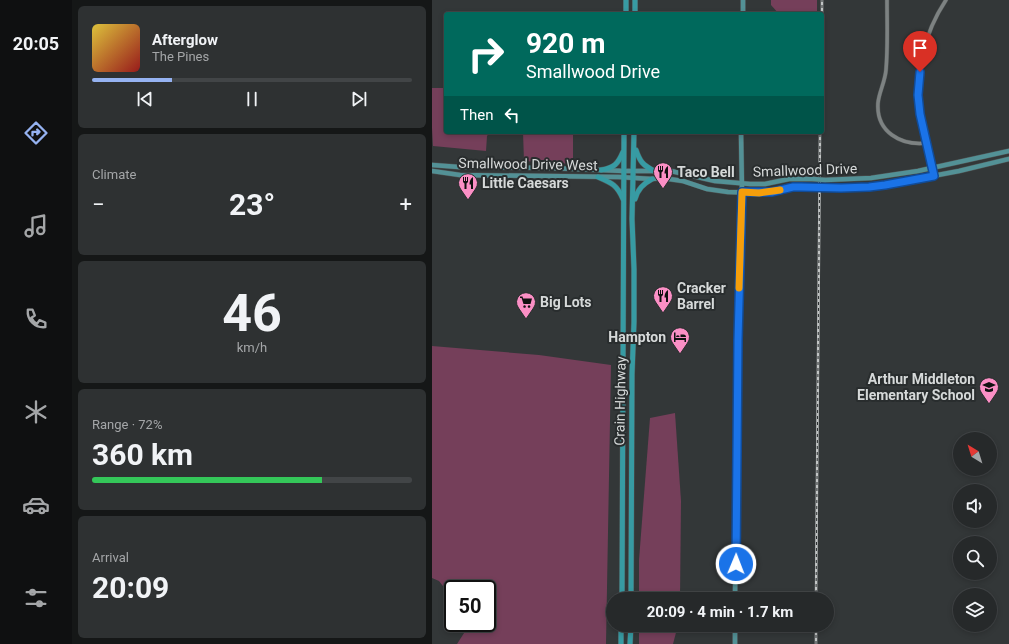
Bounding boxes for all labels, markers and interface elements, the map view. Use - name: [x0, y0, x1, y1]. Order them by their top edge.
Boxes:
- text: 920 m: [526, 27, 605, 60]
- icon: right: [460, 28, 512, 80]
- text: Afterglow: [152, 31, 218, 49]
- pin: [903, 31, 937, 72]
- text: 20:05: [13, 33, 59, 54]
- icon: arrive: [909, 37, 931, 59]
- text: The Pines: [152, 49, 209, 64]
- text: Smallwood Drive: [526, 61, 660, 82]
- icon: previous: [134, 88, 156, 110]
- icon: pause: [241, 88, 263, 110]
- icon: next: [348, 88, 370, 110]
- icon: left: [501, 104, 523, 126]
- text: Then: [460, 106, 493, 124]
- icon: directions: [22, 119, 50, 147]
- street label: Smallwood Drive West: [458, 155, 598, 173]
- street label: Smallwood Drive: [753, 160, 857, 180]
- restaurant icon: Taco Bell: [652, 161, 674, 189]
- place label: Taco Bell: [677, 164, 735, 180]
- text: Climate: [92, 167, 136, 182]
- restaurant icon: Little Caesars: [457, 172, 479, 200]
- place label: Little Caesars: [482, 175, 569, 191]
- text: 23°: [229, 187, 275, 222]
- text: −: [92, 192, 105, 217]
- text: +: [400, 192, 412, 217]
- icon: music: [22, 212, 50, 240]
- place label: Cracker Barrel: [677, 280, 726, 312]
- text: 46: [222, 283, 282, 344]
- restaurant icon: Cracker Barrel: [652, 285, 674, 313]
- supermarket icon: Big Lots: [515, 291, 537, 319]
- place label: Big Lots: [540, 294, 592, 310]
- icon: phone: [22, 305, 50, 333]
- hotel icon: Hampton: [669, 326, 691, 354]
- place label: Hampton: [608, 329, 666, 345]
- text: km/h: [237, 340, 267, 355]
- street label: Crain Highway: [611, 356, 629, 446]
- place label: Arthur Middleton Elementary School: [857, 371, 975, 403]
- school or university icon: Arthur Middleton Elementary School: [978, 376, 1000, 404]
- icon: climate: [22, 398, 50, 426]
- text: Range · 72%: [92, 417, 162, 432]
- north arrow: [953, 432, 997, 476]
- map controls: [953, 432, 997, 632]
- text: 360 km: [92, 437, 193, 472]
- button: sound: [953, 484, 997, 528]
- icon: car: [22, 491, 50, 519]
- button: search: [953, 536, 997, 580]
- position arrow: [715, 543, 757, 585]
- text: Arrival: [92, 550, 129, 565]
- text: 20:09: [92, 570, 169, 605]
- speed limit sign: 50: [444, 580, 496, 632]
- icon: filters: [22, 584, 50, 612]
- button: layers: [953, 588, 997, 632]
- text: 20:09 · 4 min · 1.7 km: [647, 603, 793, 621]

